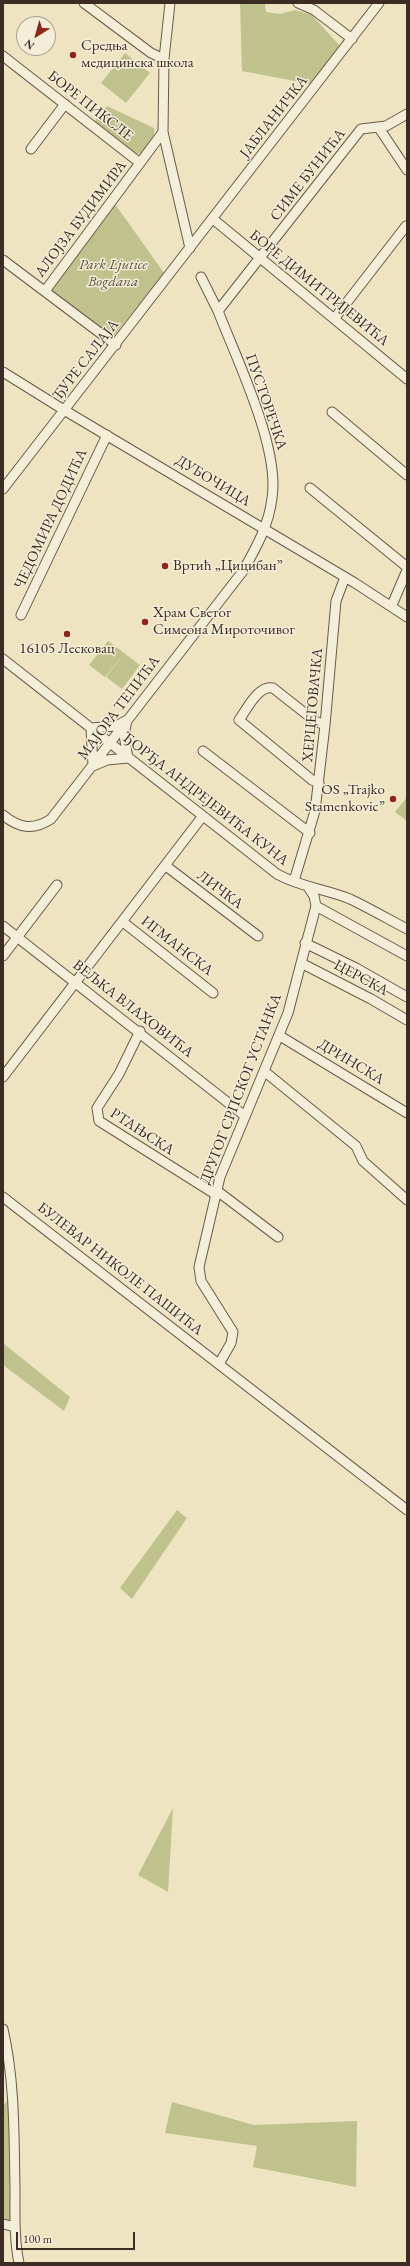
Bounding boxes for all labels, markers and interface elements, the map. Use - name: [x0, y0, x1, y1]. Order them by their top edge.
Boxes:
- north arrow: [16, 16, 56, 56]
- text: N: [22, 37, 37, 53]
- place label: Средња медицинска школа: [81, 37, 194, 72]
- marker: Средња медицинска школа: [68, 50, 78, 60]
- street label: БОРЕ ПИКСЛЕ: [44, 67, 136, 145]
- street label: ЈАБЛАНИЧКА: [236, 72, 312, 162]
- street label: СИМЕ БУНИЋА: [266, 125, 350, 225]
- street label: АЛОЈЗА БУДИМИРА: [31, 157, 131, 281]
- street label: БОРЕ ДИМИТРИЈЕВИЋА: [245, 226, 393, 350]
- park label: Park Ljutice Bogdana: [79, 256, 147, 291]
- street label: ЂУРЕ САЛАЈА: [49, 316, 123, 404]
- street label: ПУСТОРЕЧКА: [241, 352, 291, 452]
- street label: ЧЕДОМИРА ДОДИЋА: [11, 446, 91, 592]
- street label: ДУБОЧИЦА: [172, 451, 254, 511]
- place label: Вртић „Цицибан”: [173, 557, 283, 575]
- marker: Вртић „Цицибан”: [160, 561, 170, 571]
- place label: Храм Светог Симеона Мироточивог: [153, 604, 295, 639]
- marker: Храм Светог Симеона Мироточивог: [140, 617, 150, 627]
- marker: 16105 Лесковац: [62, 629, 72, 639]
- place label: 16105 Лесковац: [19, 640, 115, 658]
- street label: ХЕРЦЕГОВАЧКА: [299, 647, 327, 763]
- street label: МАЈОРА ТЕПИЋА: [74, 652, 164, 764]
- street label: ЂОРЂА АНДРЕЈЕВИЋА КУНА: [118, 728, 292, 870]
- place label: OS „Trajko Stamenkovic”: [305, 781, 385, 816]
- marker: OS „Trajko Stamenkovic”: [388, 794, 398, 804]
- street label: ЛИЧКА: [193, 867, 247, 913]
- street label: ИГМАНСКА: [137, 912, 217, 980]
- street label: ВЕЉКА ВЛАХОВИЋА: [69, 956, 197, 1062]
- street label: ЦЕРСКА: [331, 956, 391, 1000]
- street label: ДРУГОГ СРПСКОГ УСТАНКА: [196, 991, 286, 1187]
- street label: ДРИНСКА: [315, 1035, 387, 1089]
- street label: РТАЊСКА: [107, 1105, 177, 1159]
- street label: БУЛЕВАР НИКОЛЕ ПАШИЋА: [33, 1199, 207, 1339]
- scale bar: [18, 2224, 137, 2250]
- text: 100 m: [23, 2231, 52, 2247]

